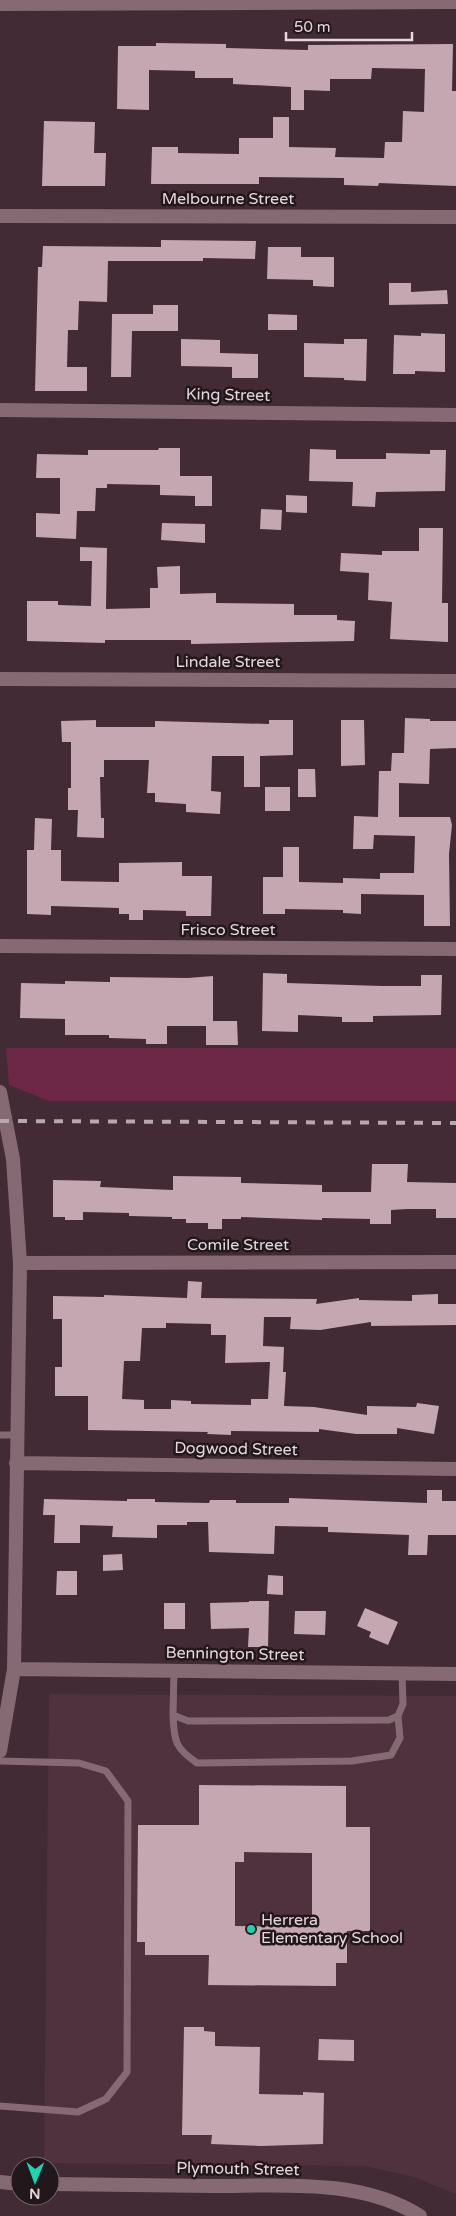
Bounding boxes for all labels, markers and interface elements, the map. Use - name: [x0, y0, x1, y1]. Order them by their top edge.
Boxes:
- scale bar: [286, 10, 412, 42]
- text: 50 m: [294, 18, 331, 36]
- street label: Melbourne Street: [162, 189, 294, 209]
- street label: King Street: [186, 384, 270, 406]
- street label: Lindale Street: [176, 652, 280, 672]
- street label: Frisco Street: [180, 920, 276, 940]
- street label: Comile Street: [187, 1235, 289, 1255]
- street label: Dogwood Street: [174, 1438, 298, 1460]
- street label: Bennington Street: [165, 1643, 305, 1665]
- place label: Herrera Elementary School: [261, 1910, 403, 1948]
- marker: Herrera Elementary School: [245, 1923, 257, 1935]
- north arrow: [10, 2156, 60, 2206]
- street label: Plymouth Street: [176, 2158, 300, 2180]
- text: N: [29, 2185, 41, 2202]

